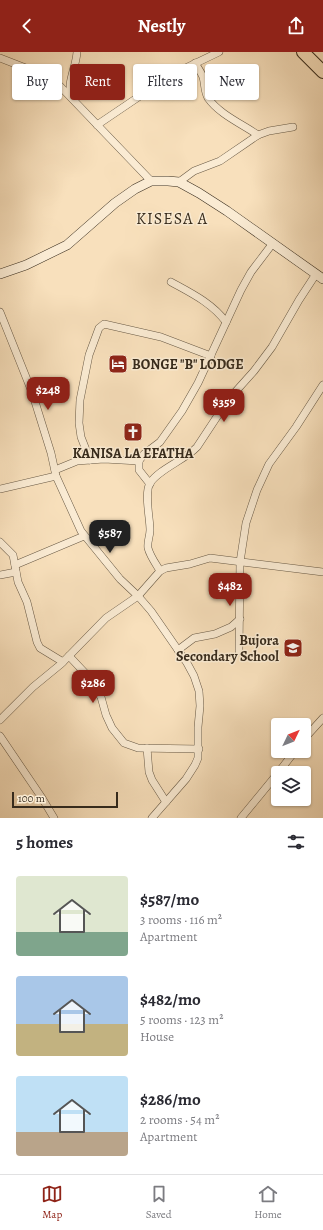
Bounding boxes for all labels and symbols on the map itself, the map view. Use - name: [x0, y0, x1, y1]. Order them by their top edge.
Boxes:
- district label: KISESA A: [136, 208, 208, 230]
- hotel icon: BONGE "B" LODGE: [107, 353, 129, 375]
- place label: BONGE "B" LODGE: [132, 355, 244, 374]
- pin: $248: [24, 377, 72, 411]
- pin: $359: [200, 389, 248, 423]
- church icon: KANISA LA EFATHA: [122, 421, 144, 443]
- place label: KANISA LA EFATHA: [72, 444, 194, 463]
- pin: $587: [86, 520, 134, 554]
- pin: $482: [206, 573, 254, 607]
- place label: Bujora Secondary School: [176, 631, 279, 666]
- school or university icon: Bujora Secondary School: [282, 637, 304, 659]
- pin: $286: [69, 670, 117, 704]
- north arrow: [271, 718, 311, 758]
- scale bar: [12, 790, 118, 809]

